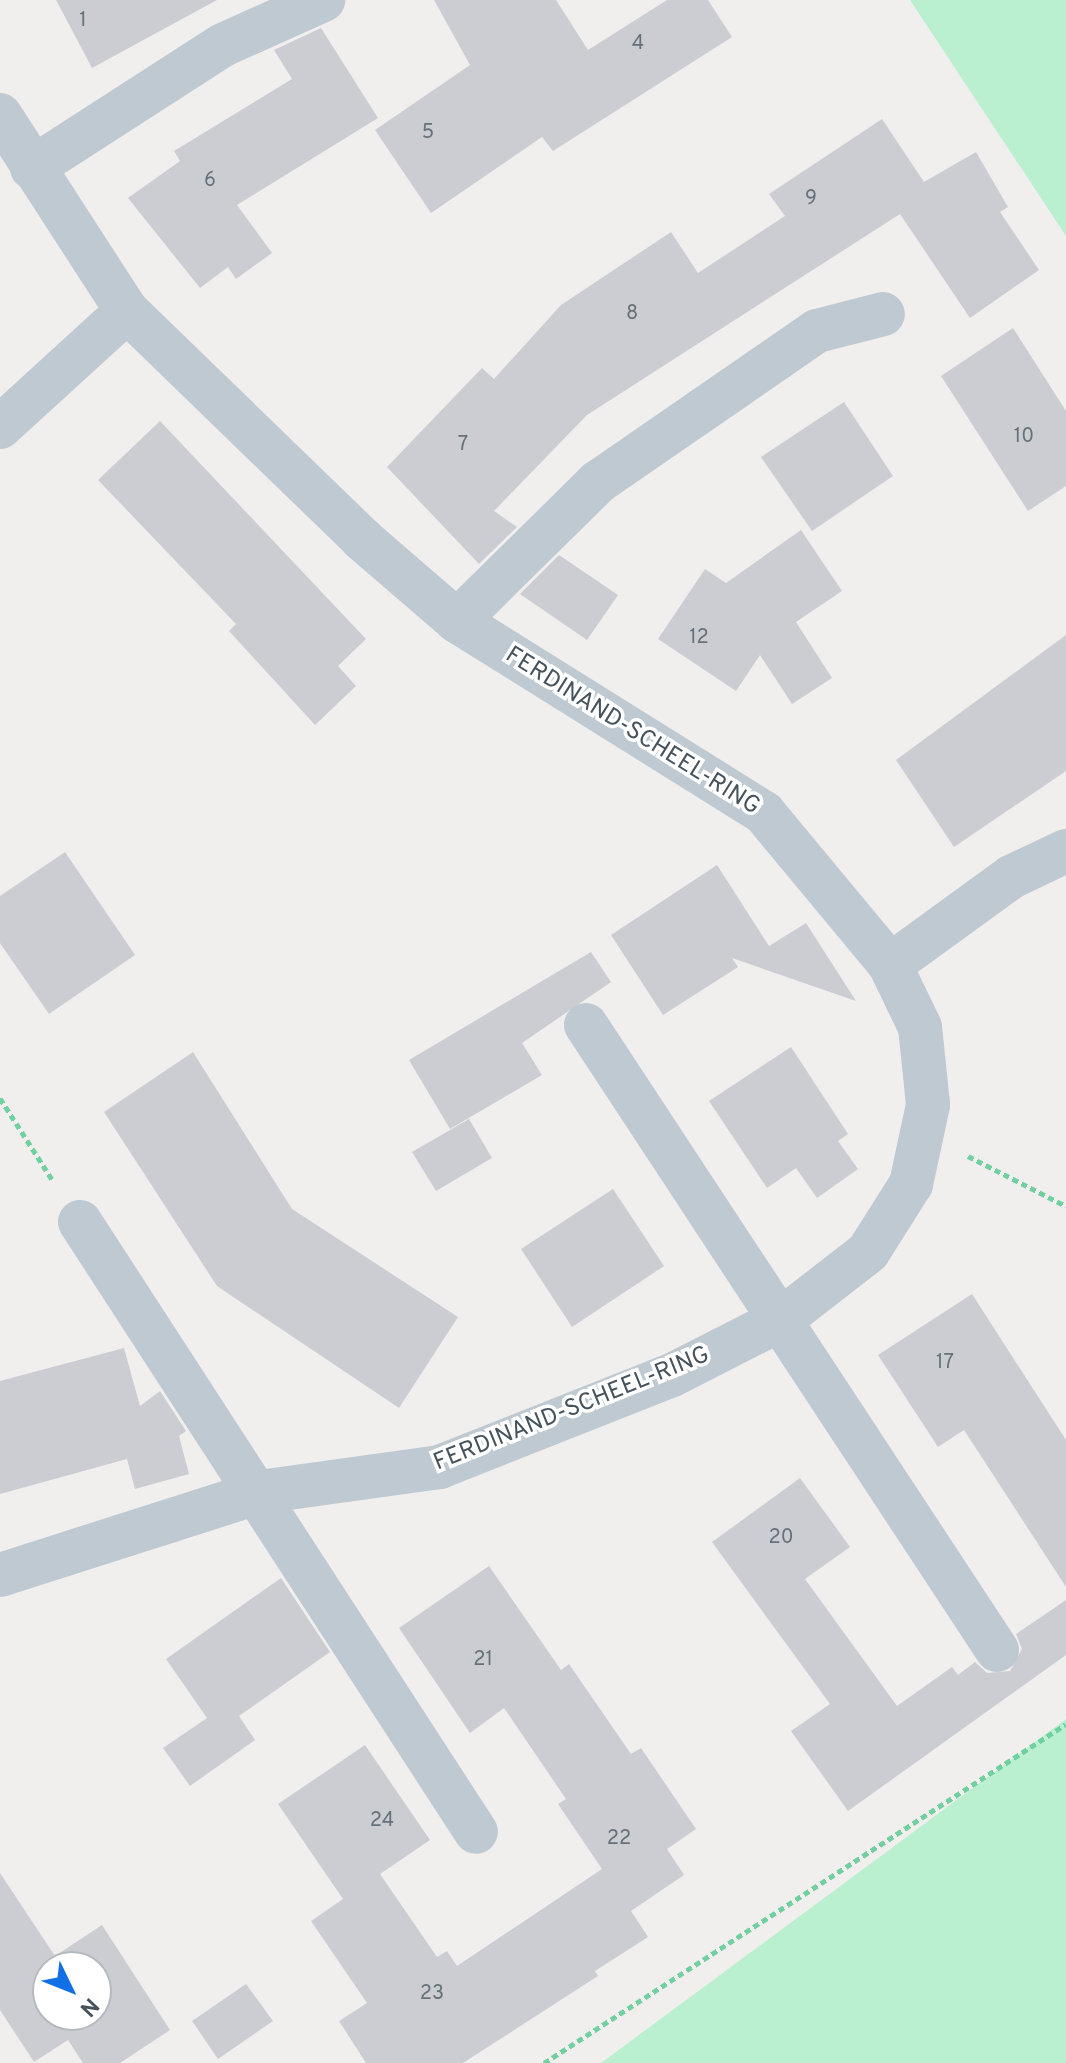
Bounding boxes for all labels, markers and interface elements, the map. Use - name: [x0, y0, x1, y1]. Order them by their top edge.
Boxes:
- house number: 1: [79, 9, 87, 33]
- house number: 4: [632, 32, 644, 56]
- house number: 5: [422, 121, 434, 145]
- house number: 6: [204, 169, 216, 193]
- house number: 9: [805, 187, 817, 211]
- house number: 8: [626, 302, 638, 326]
- house number: 10: [1014, 425, 1034, 449]
- house number: 7: [458, 433, 468, 457]
- house number: 12: [689, 626, 709, 650]
- street label: FERDINAND-SCHEEL-RING: [499, 642, 765, 822]
- street label: FERDINAND-SCHEEL-RING: [430, 1341, 714, 1479]
- house number: 17: [936, 1351, 954, 1375]
- house number: 20: [768, 1526, 794, 1550]
- house number: 21: [473, 1648, 493, 1672]
- house number: 24: [370, 1809, 394, 1833]
- house number: 22: [607, 1827, 631, 1851]
- north arrow: [32, 1951, 112, 2031]
- house number: 23: [420, 1982, 444, 2006]
- text: N: [73, 1991, 104, 2021]

